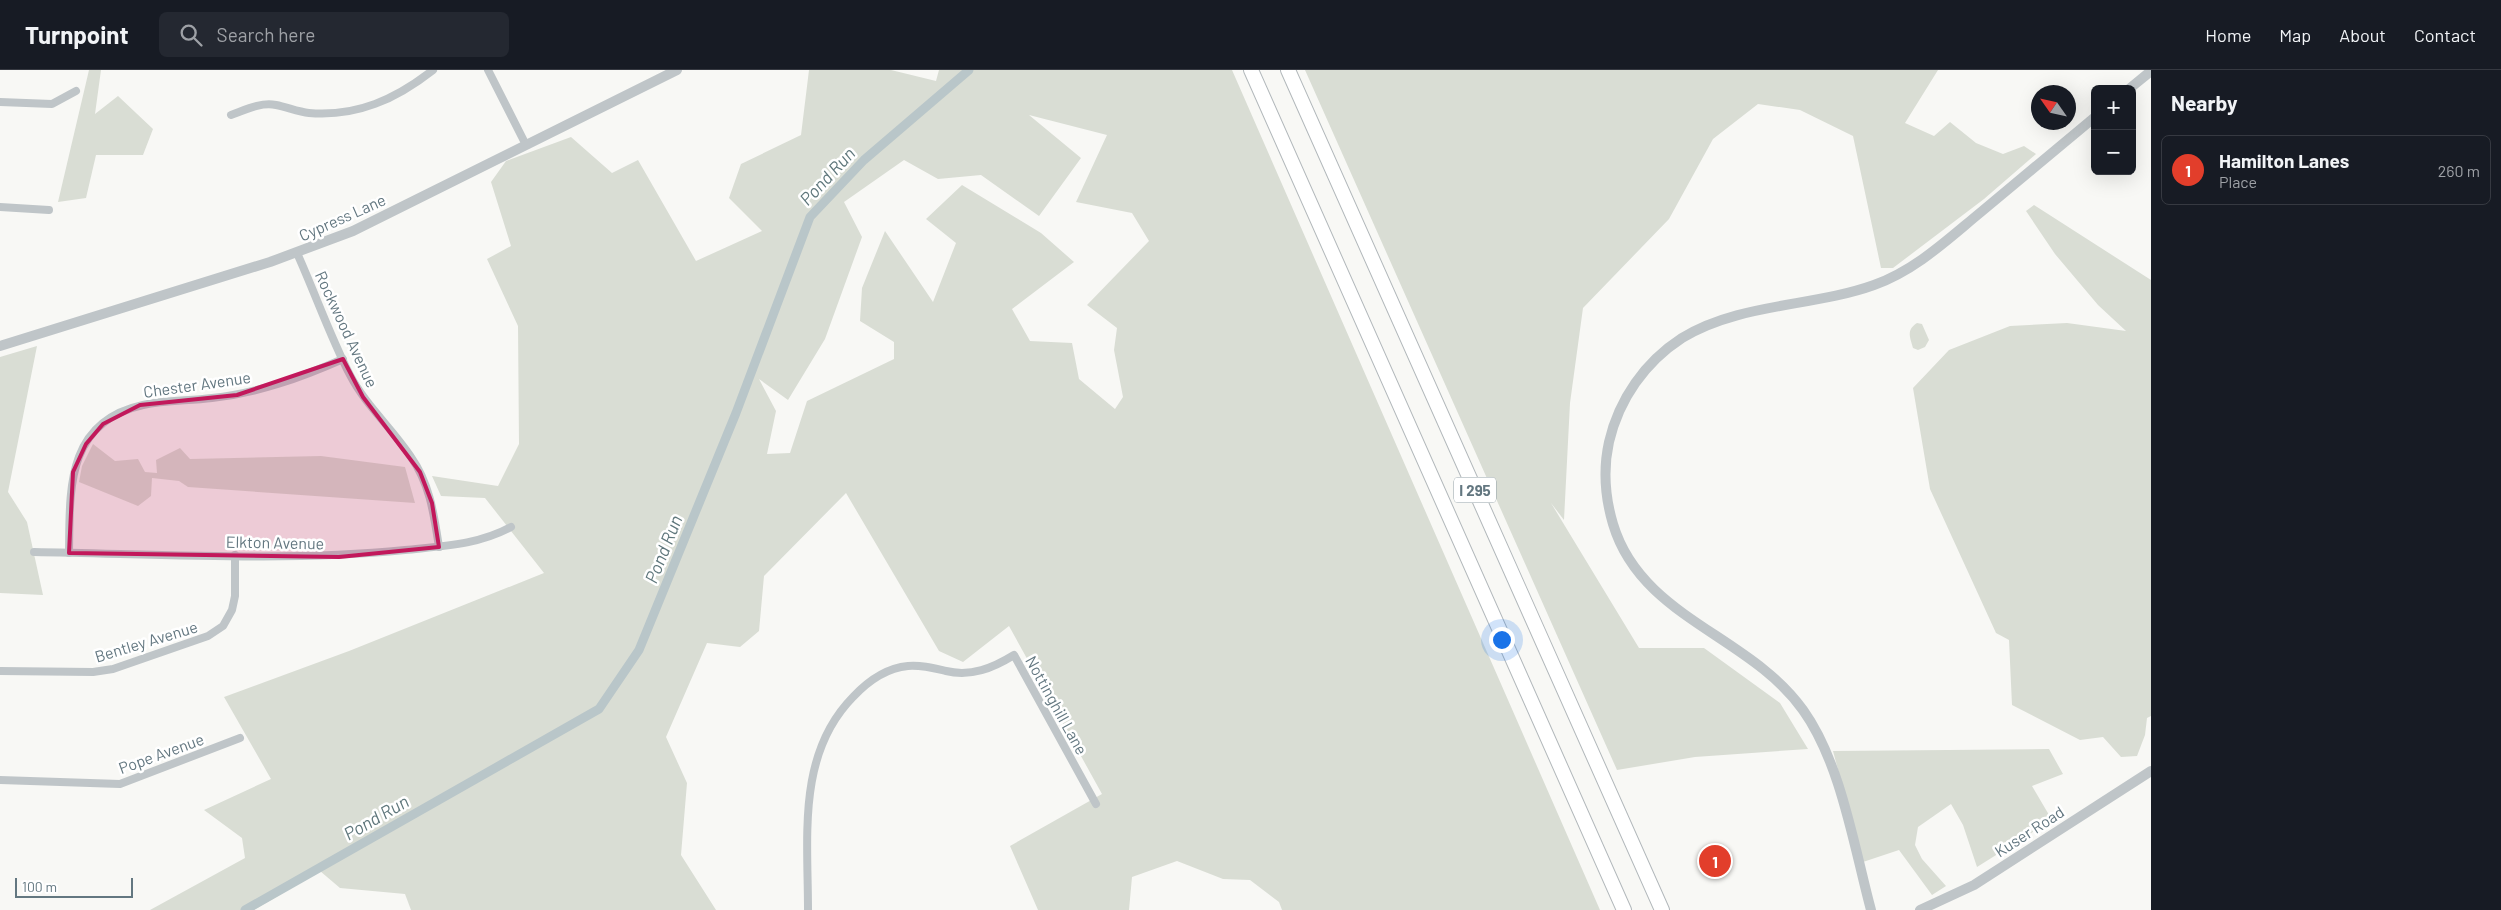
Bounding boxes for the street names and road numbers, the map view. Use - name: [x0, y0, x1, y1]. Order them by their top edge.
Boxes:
- street label: Cypress Lane: [296, 189, 388, 245]
- street label: Rockwood Avenue: [312, 268, 382, 390]
- street label: Chester Avenue: [142, 367, 252, 401]
- road number: I 295: [1454, 478, 1496, 502]
- street label: Elkton Avenue: [226, 532, 324, 552]
- street label: Bentley Avenue: [92, 616, 200, 666]
- street label: Nottinghill Lane: [1022, 652, 1092, 758]
- street label: Pope Avenue: [116, 729, 206, 777]
- street label: Kuser Road: [1991, 802, 2067, 860]

